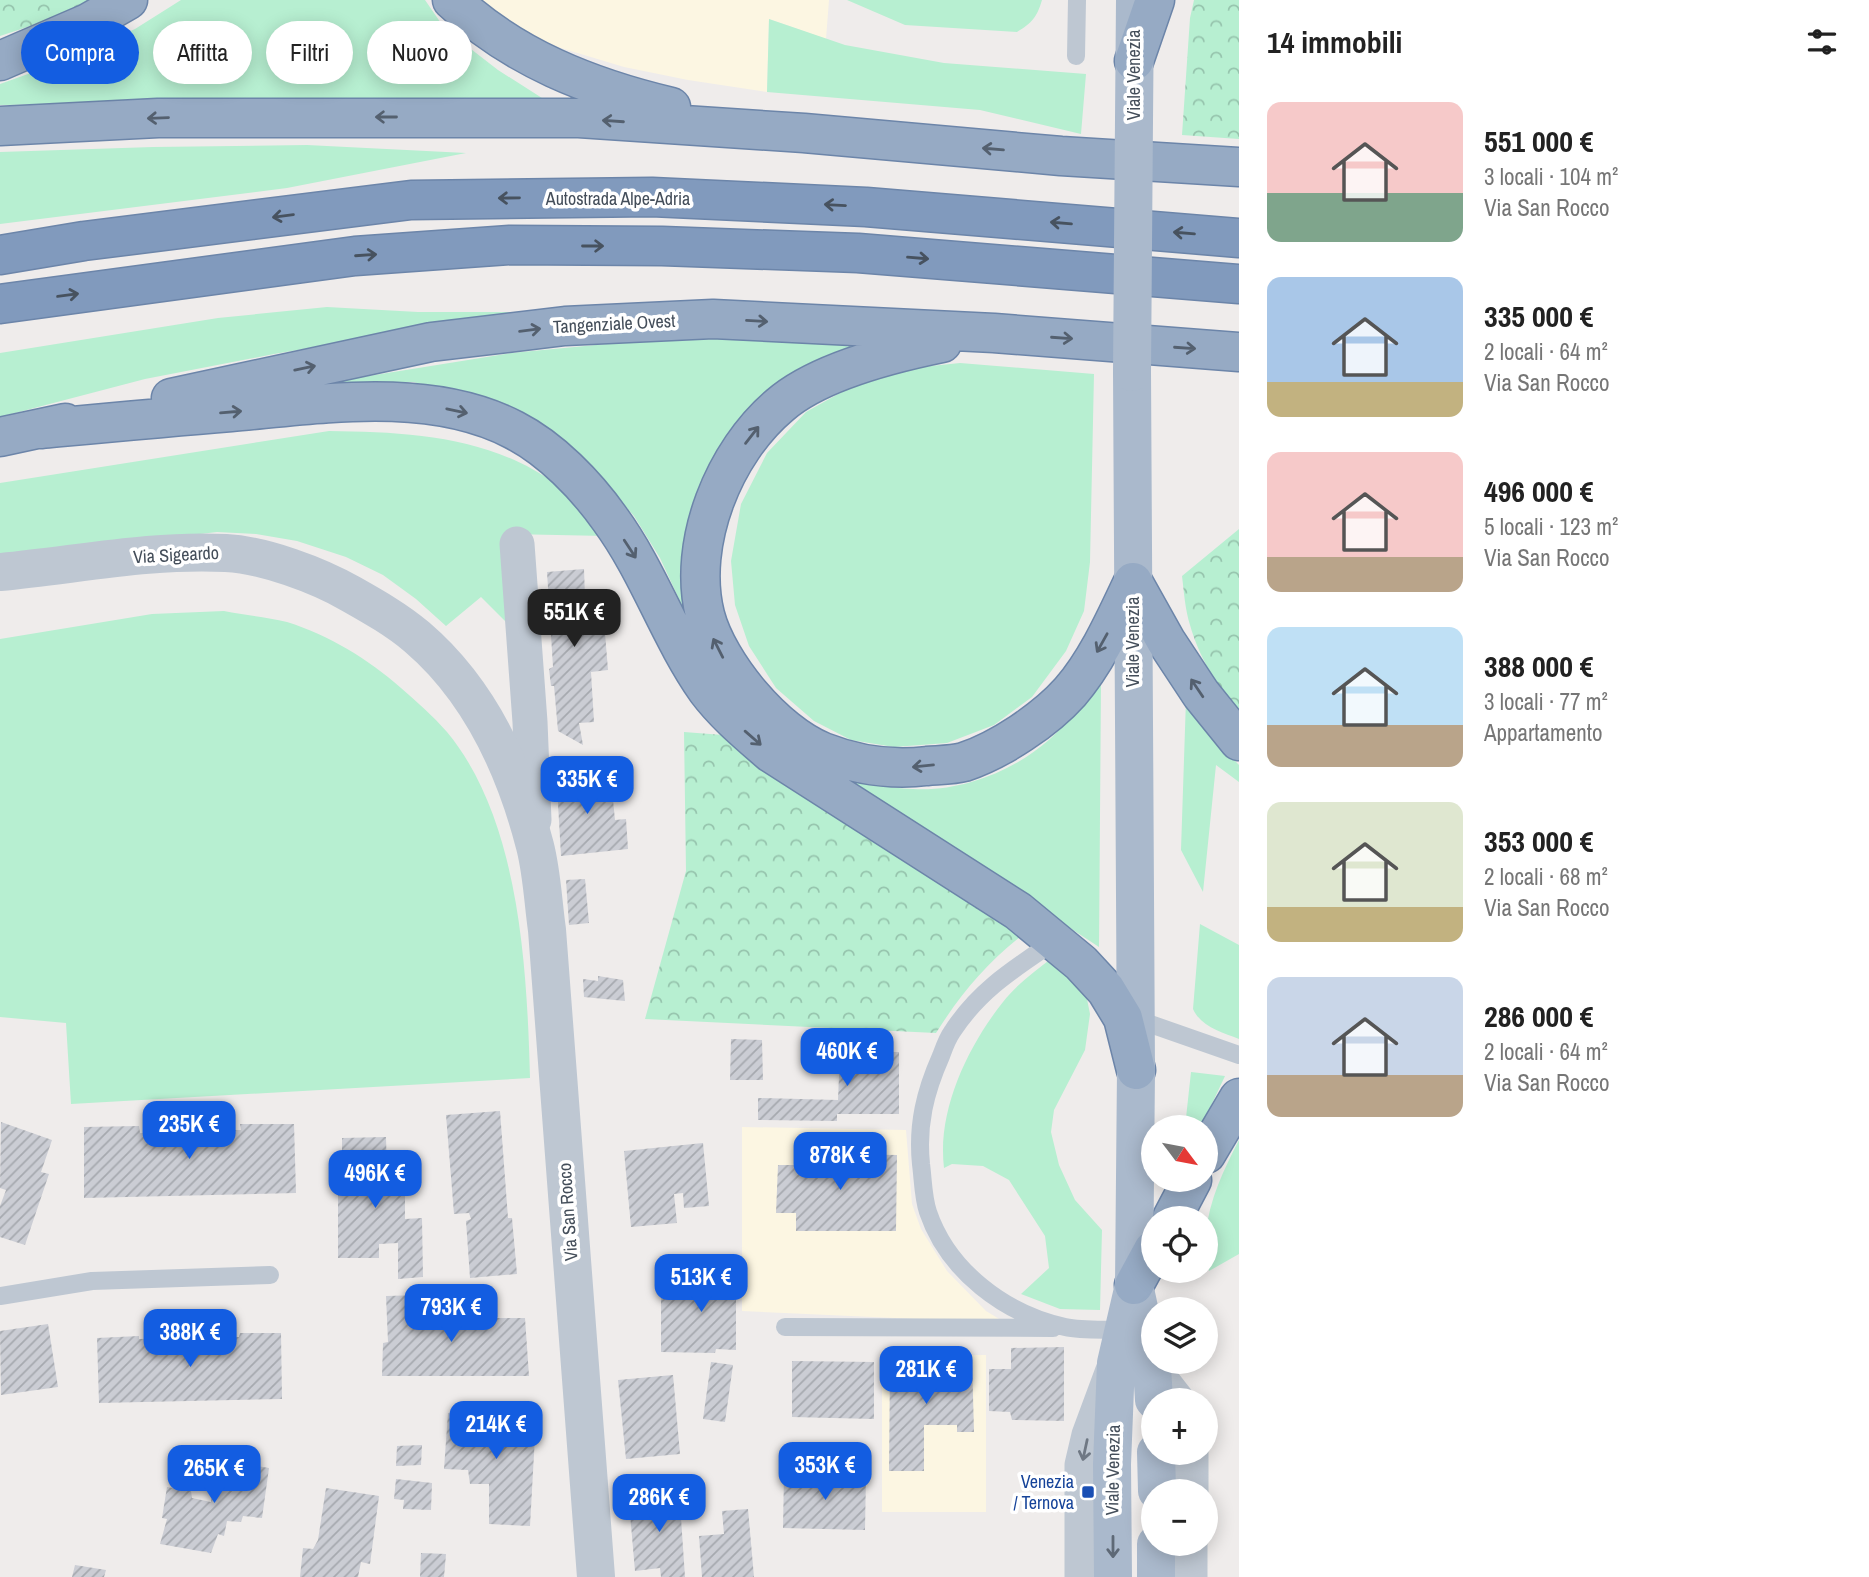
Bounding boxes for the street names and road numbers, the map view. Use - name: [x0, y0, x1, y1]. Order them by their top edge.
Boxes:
- street label: Viale Venezia: [1121, 30, 1146, 120]
- street label: Autostrada Alpe-Adria: [545, 186, 690, 211]
- street label: Tangenziale Ovest: [552, 308, 676, 339]
- street label: Via Sigeardo: [132, 540, 220, 569]
- street label: Viale Venezia: [1120, 597, 1145, 687]
- street label: Via San Rocco: [552, 1162, 583, 1262]
- street label: Viale Venezia: [1099, 1424, 1126, 1516]

